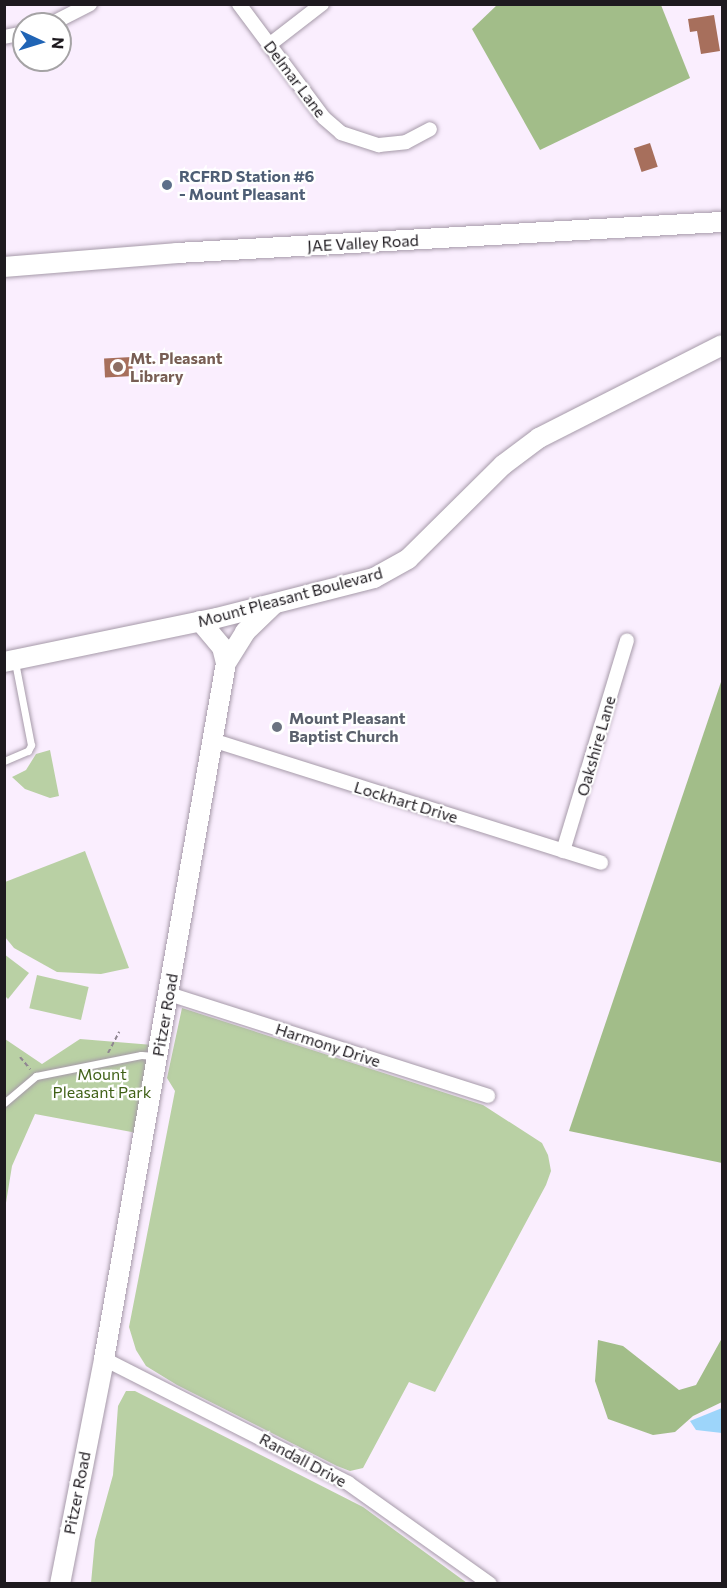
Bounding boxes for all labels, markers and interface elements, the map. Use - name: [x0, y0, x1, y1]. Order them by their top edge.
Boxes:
- north arrow: [12, 12, 72, 72]
- text: N: [49, 37, 68, 50]
- street label: Delmar Lane: [260, 37, 330, 121]
- place label: RCFRD Station #6 - Mount Pleasant: [179, 166, 314, 204]
- marker: RCFRD Station #6 - Mount Pleasant: [160, 178, 174, 192]
- street label: JAE Valley Road: [307, 230, 419, 256]
- place label: Mt. Pleasant Library: [130, 348, 222, 386]
- marker: Mt. Pleasant Library: [111, 360, 125, 374]
- street label: Mount Pleasant Boulevard: [195, 563, 385, 631]
- street label: Oakshire Lane: [573, 694, 619, 798]
- place label: Mount Pleasant Baptist Church: [289, 708, 406, 746]
- marker: Mount Pleasant Baptist Church: [270, 720, 284, 734]
- street label: Lockhart Drive: [352, 777, 460, 827]
- street label: Pitzer Road: [148, 972, 182, 1058]
- street label: Harmony Drive: [273, 1019, 383, 1071]
- park label: Mount Pleasant Park: [53, 1064, 151, 1102]
- street label: Randall Drive: [256, 1429, 350, 1491]
- street label: Pitzer Road: [60, 1450, 94, 1536]

